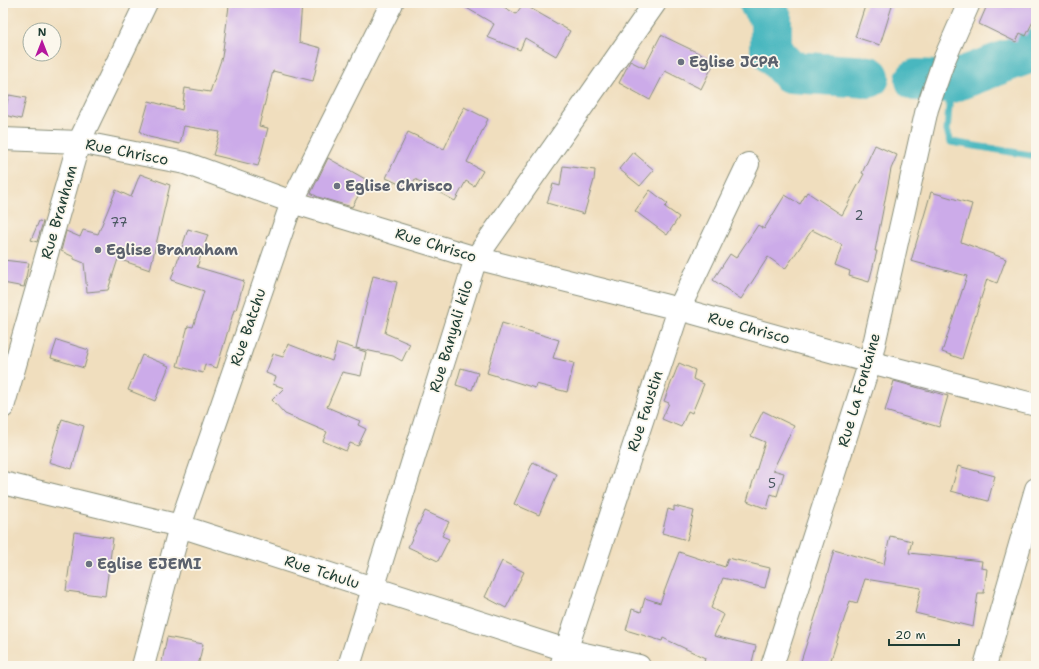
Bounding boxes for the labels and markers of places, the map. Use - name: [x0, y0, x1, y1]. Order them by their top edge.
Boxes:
- place label: Eglise JCPA: [689, 52, 779, 72]
- marker: Eglise JCPA: [676, 57, 686, 67]
- place label: Eglise Chrisco: [345, 176, 453, 196]
- marker: Eglise Chrisco: [332, 181, 342, 191]
- place label: Eglise Branaham: [106, 240, 238, 260]
- marker: Eglise Branaham: [93, 245, 103, 255]
- place label: Eglise EJEMI: [97, 554, 201, 574]
- marker: Eglise EJEMI: [84, 559, 94, 569]

